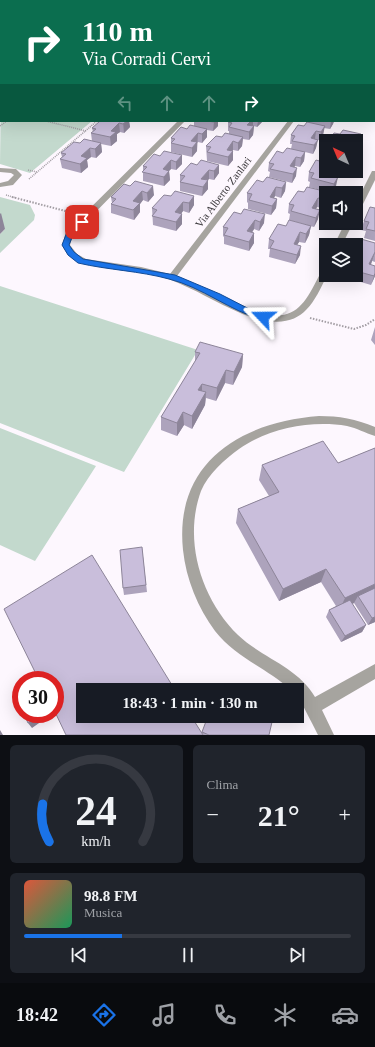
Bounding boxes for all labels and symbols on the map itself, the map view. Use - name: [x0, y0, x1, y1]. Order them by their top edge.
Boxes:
- north arrow: [319, 134, 363, 178]
- street label: Via Alberto Zanlari: [192, 154, 254, 230]
- pin: [65, 205, 99, 239]
- position arrow: [242, 296, 284, 338]
- speed limit sign: 30: [12, 671, 64, 723]

